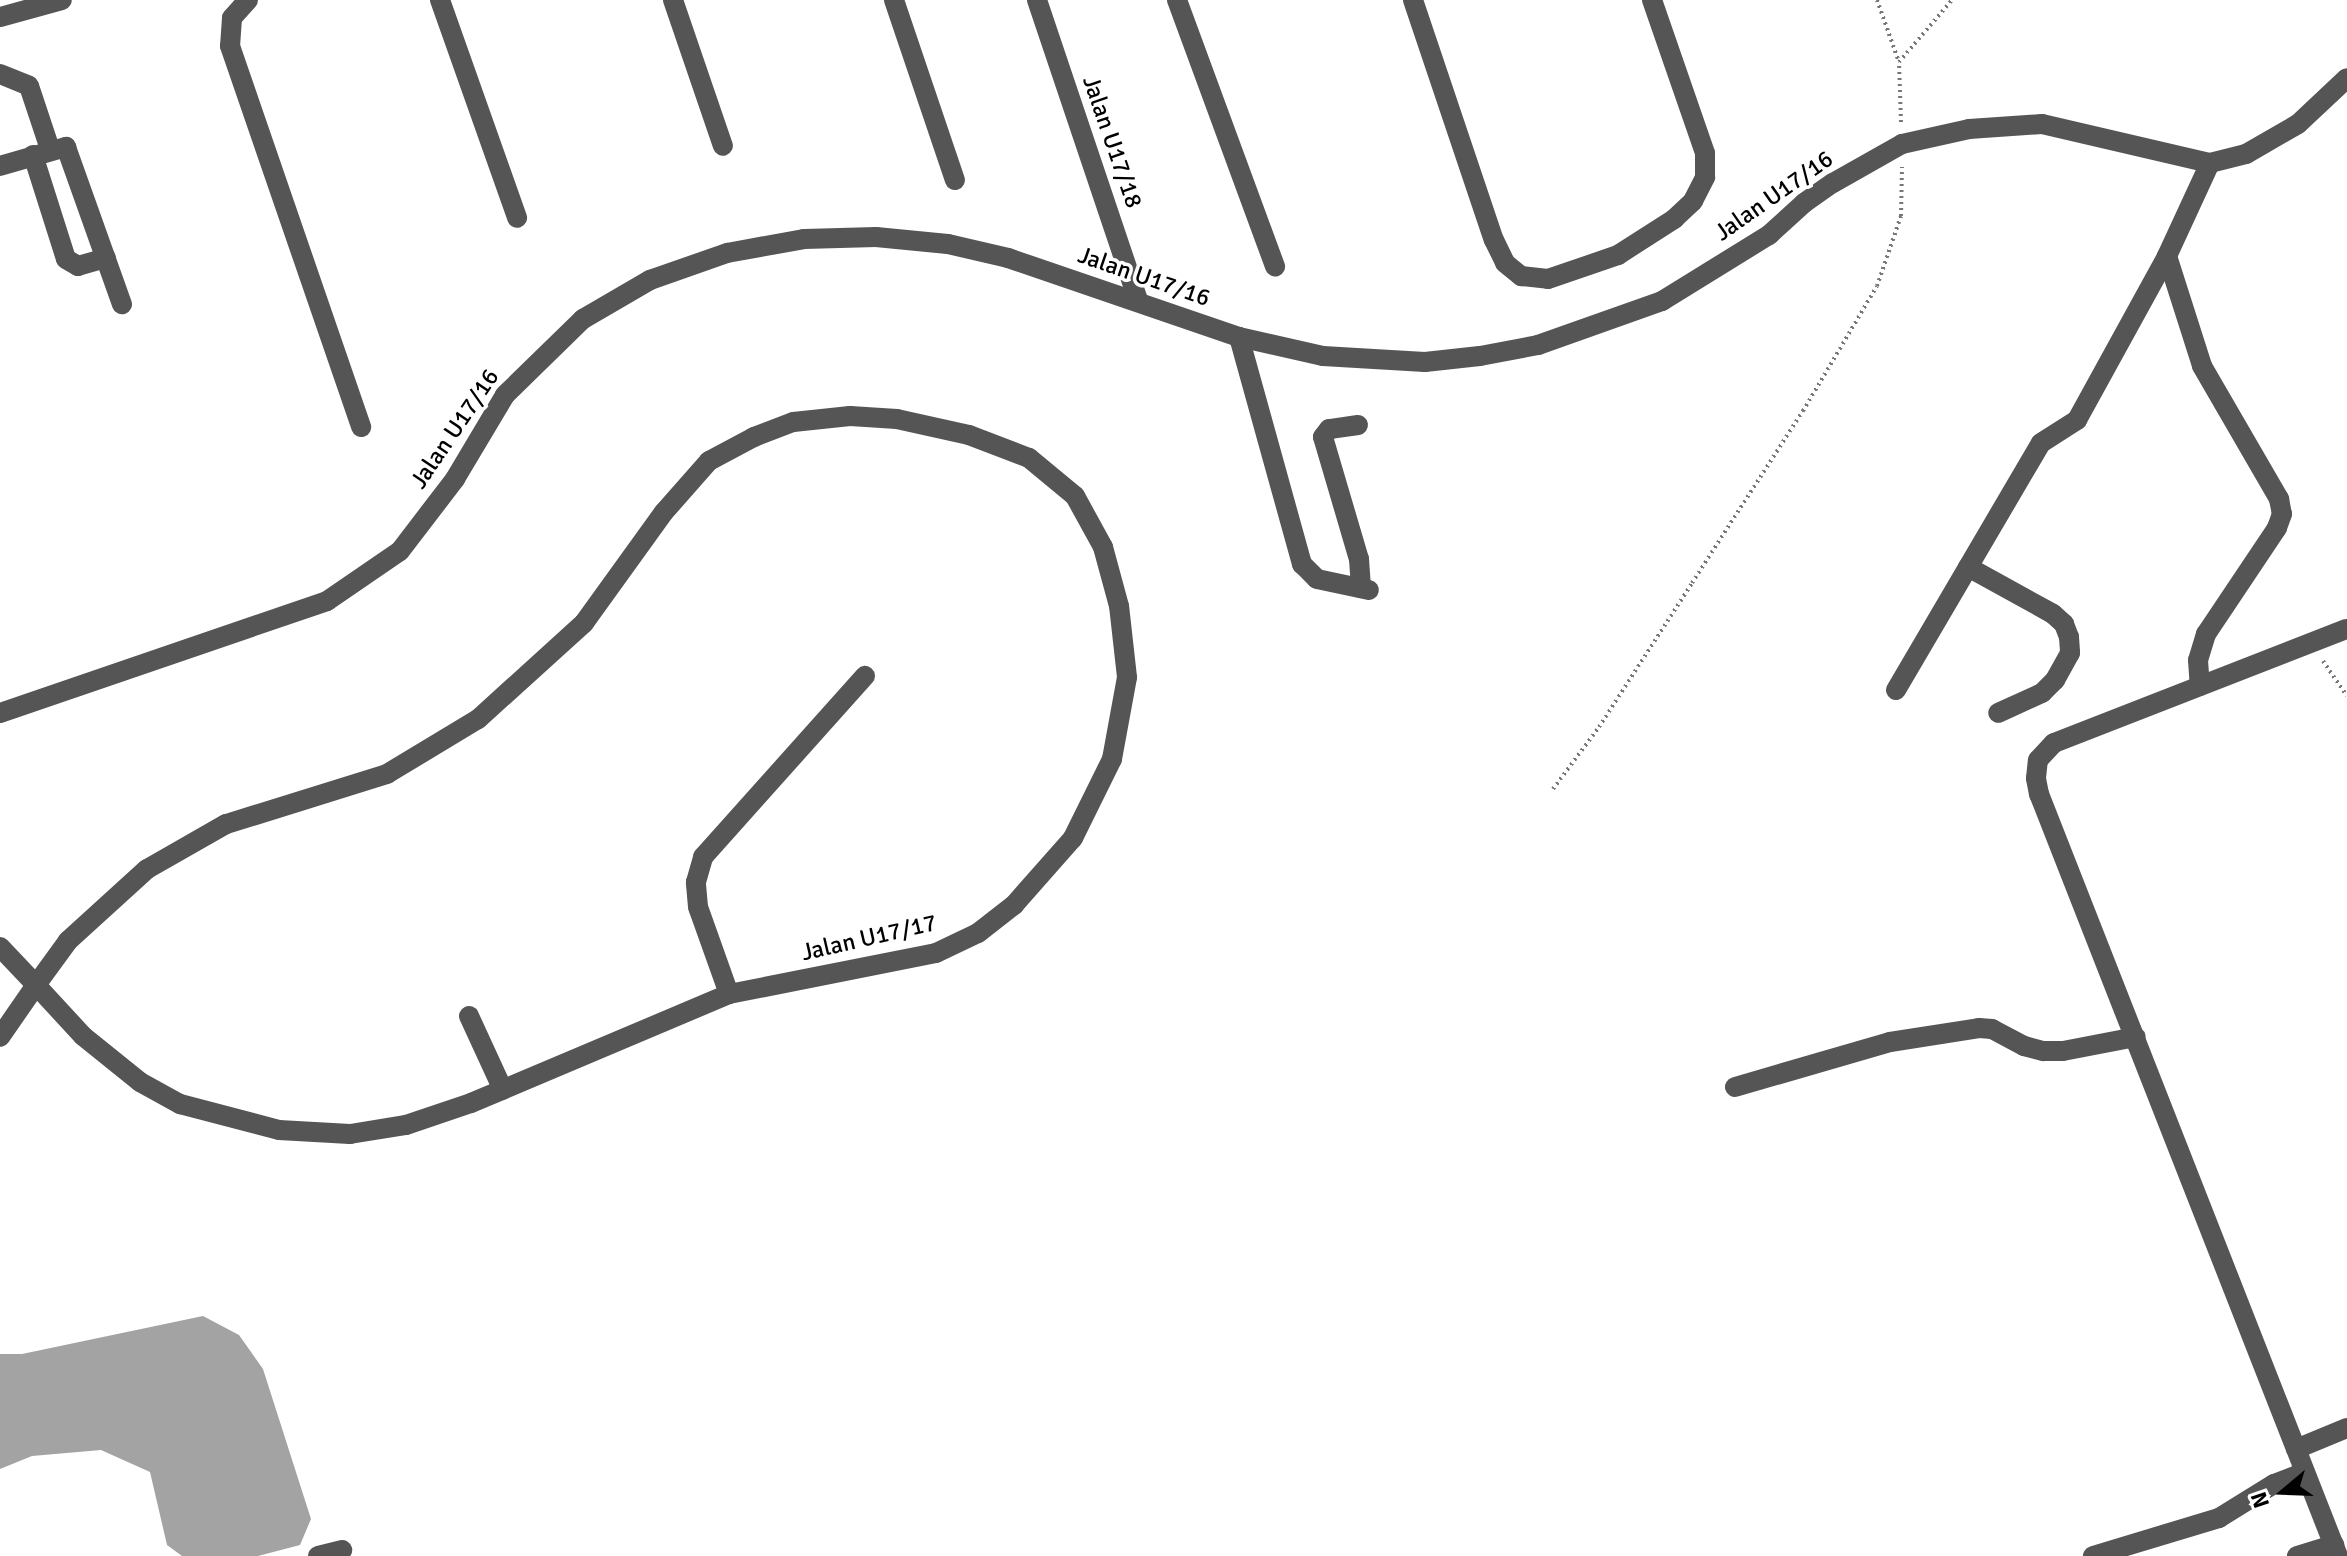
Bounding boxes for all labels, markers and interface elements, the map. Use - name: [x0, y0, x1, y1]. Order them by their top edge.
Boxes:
- street label: Jalan U17/18: [1076, 72, 1148, 212]
- street label: Jalan U17/16: [1709, 145, 1839, 247]
- street label: Jalan U17/16: [1074, 241, 1214, 313]
- street label: Jalan U17/16: [404, 364, 506, 494]
- street label: Jalan U17/17: [799, 908, 939, 968]
- north arrow: [2243, 1452, 2323, 1532]
- text: N: [2245, 1488, 2275, 1512]

